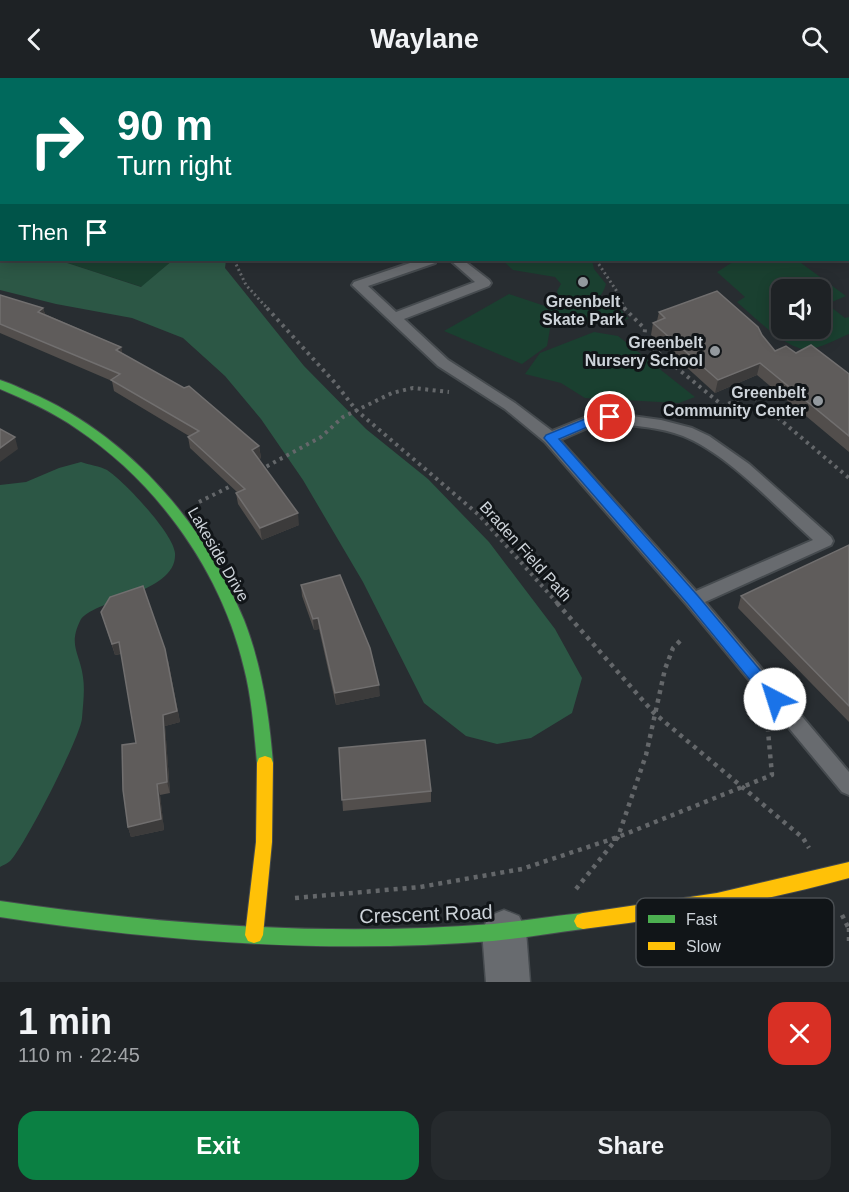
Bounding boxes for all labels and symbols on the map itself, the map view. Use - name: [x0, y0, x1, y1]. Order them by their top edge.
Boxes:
- marker: Greenbelt Skate Park: [576, 275, 590, 289]
- place label: Greenbelt Skate Park: [542, 293, 624, 328]
- place label: Greenbelt Nursery School: [585, 334, 704, 369]
- marker: Greenbelt Nursery School: [708, 344, 722, 358]
- place label: Greenbelt Community Center: [663, 384, 807, 419]
- pin: [584, 391, 635, 442]
- marker: Greenbelt Community Center: [811, 394, 825, 408]
- street label: Braden Field Path: [476, 498, 575, 605]
- street label: Lakeside Drive: [185, 504, 252, 604]
- position arrow: [743, 667, 807, 731]
- legend: [636, 898, 834, 967]
- street label: Crescent Road: [359, 901, 493, 927]
- text: Fast: [686, 911, 718, 928]
- text: Slow: [686, 938, 721, 955]

